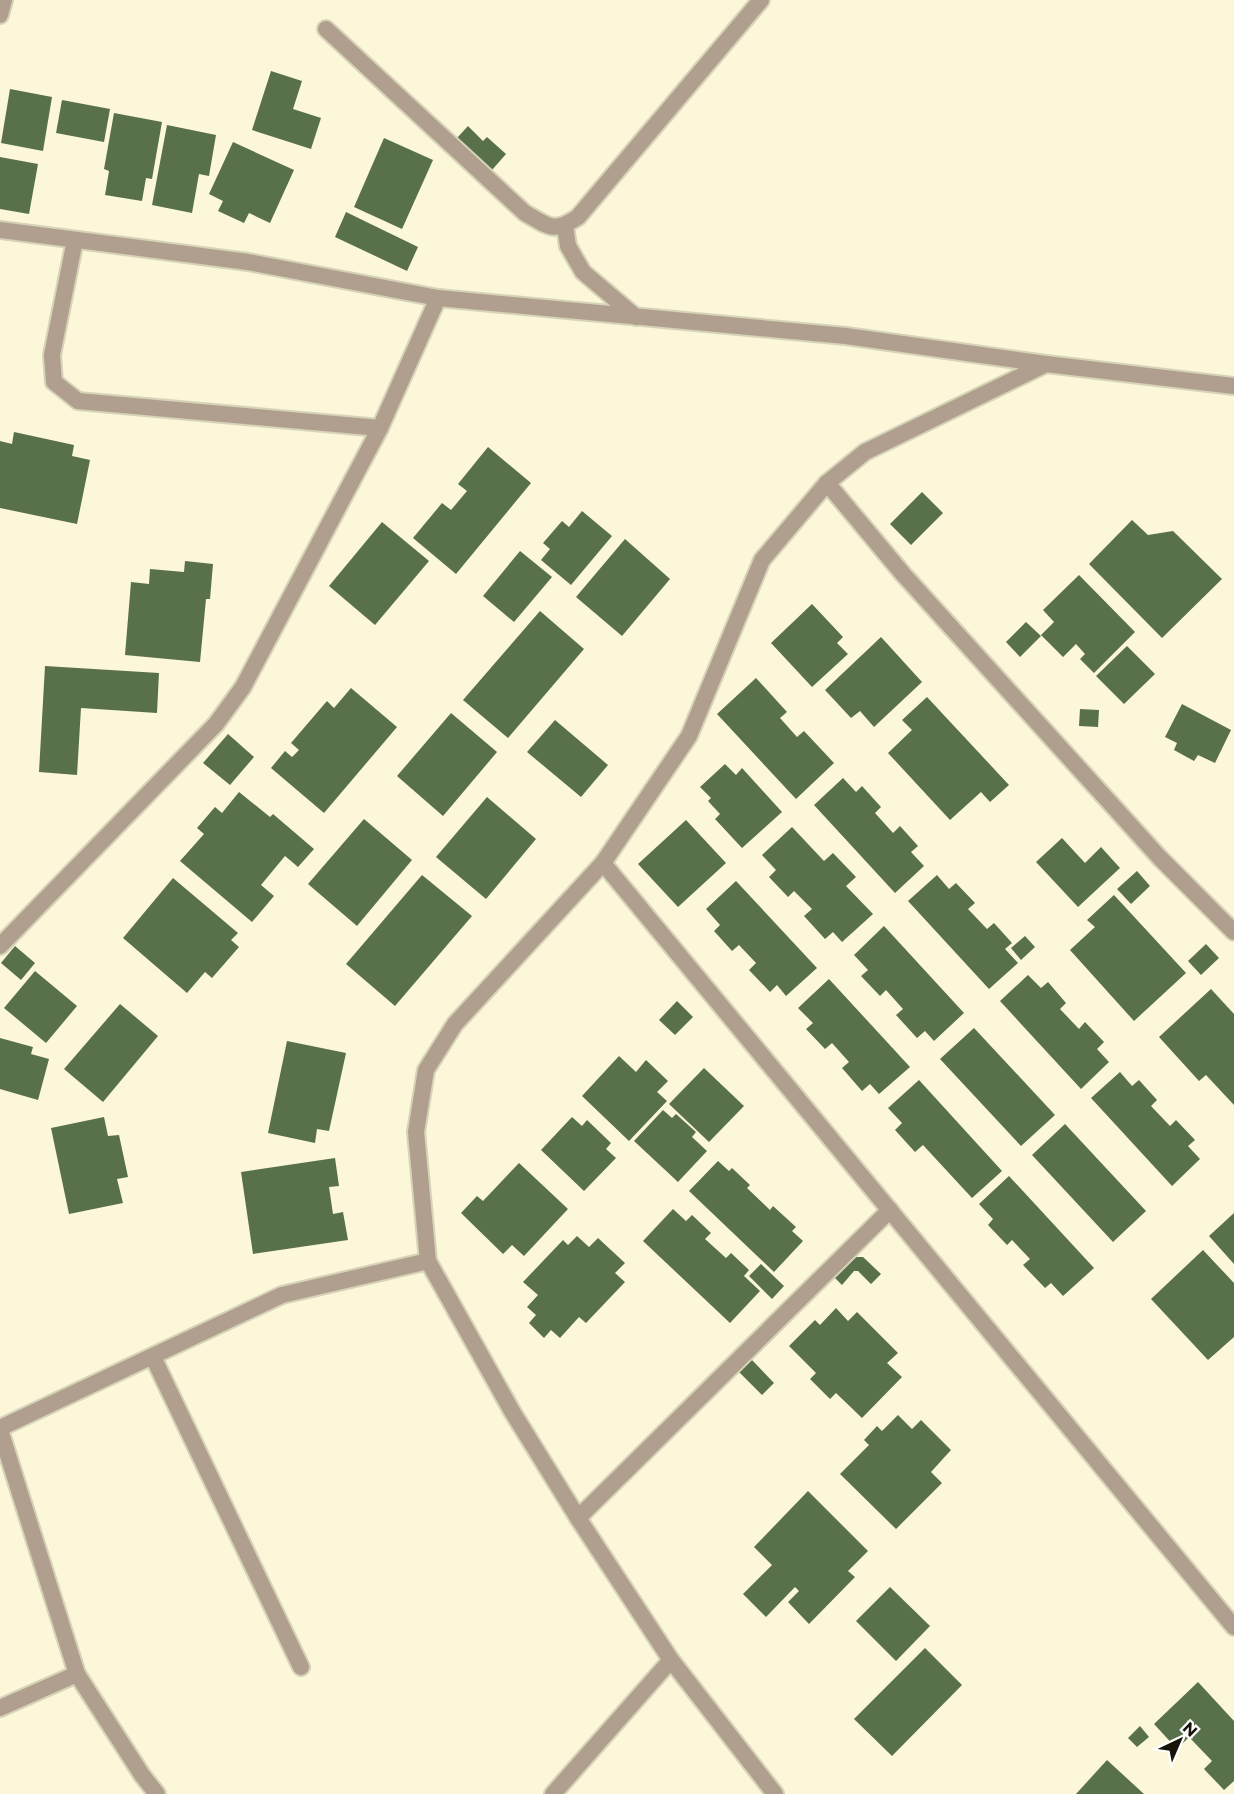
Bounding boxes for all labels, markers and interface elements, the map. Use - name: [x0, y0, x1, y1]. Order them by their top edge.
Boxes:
- north arrow: [1150, 1710, 1210, 1770]
- text: N: [1179, 1718, 1201, 1741]

